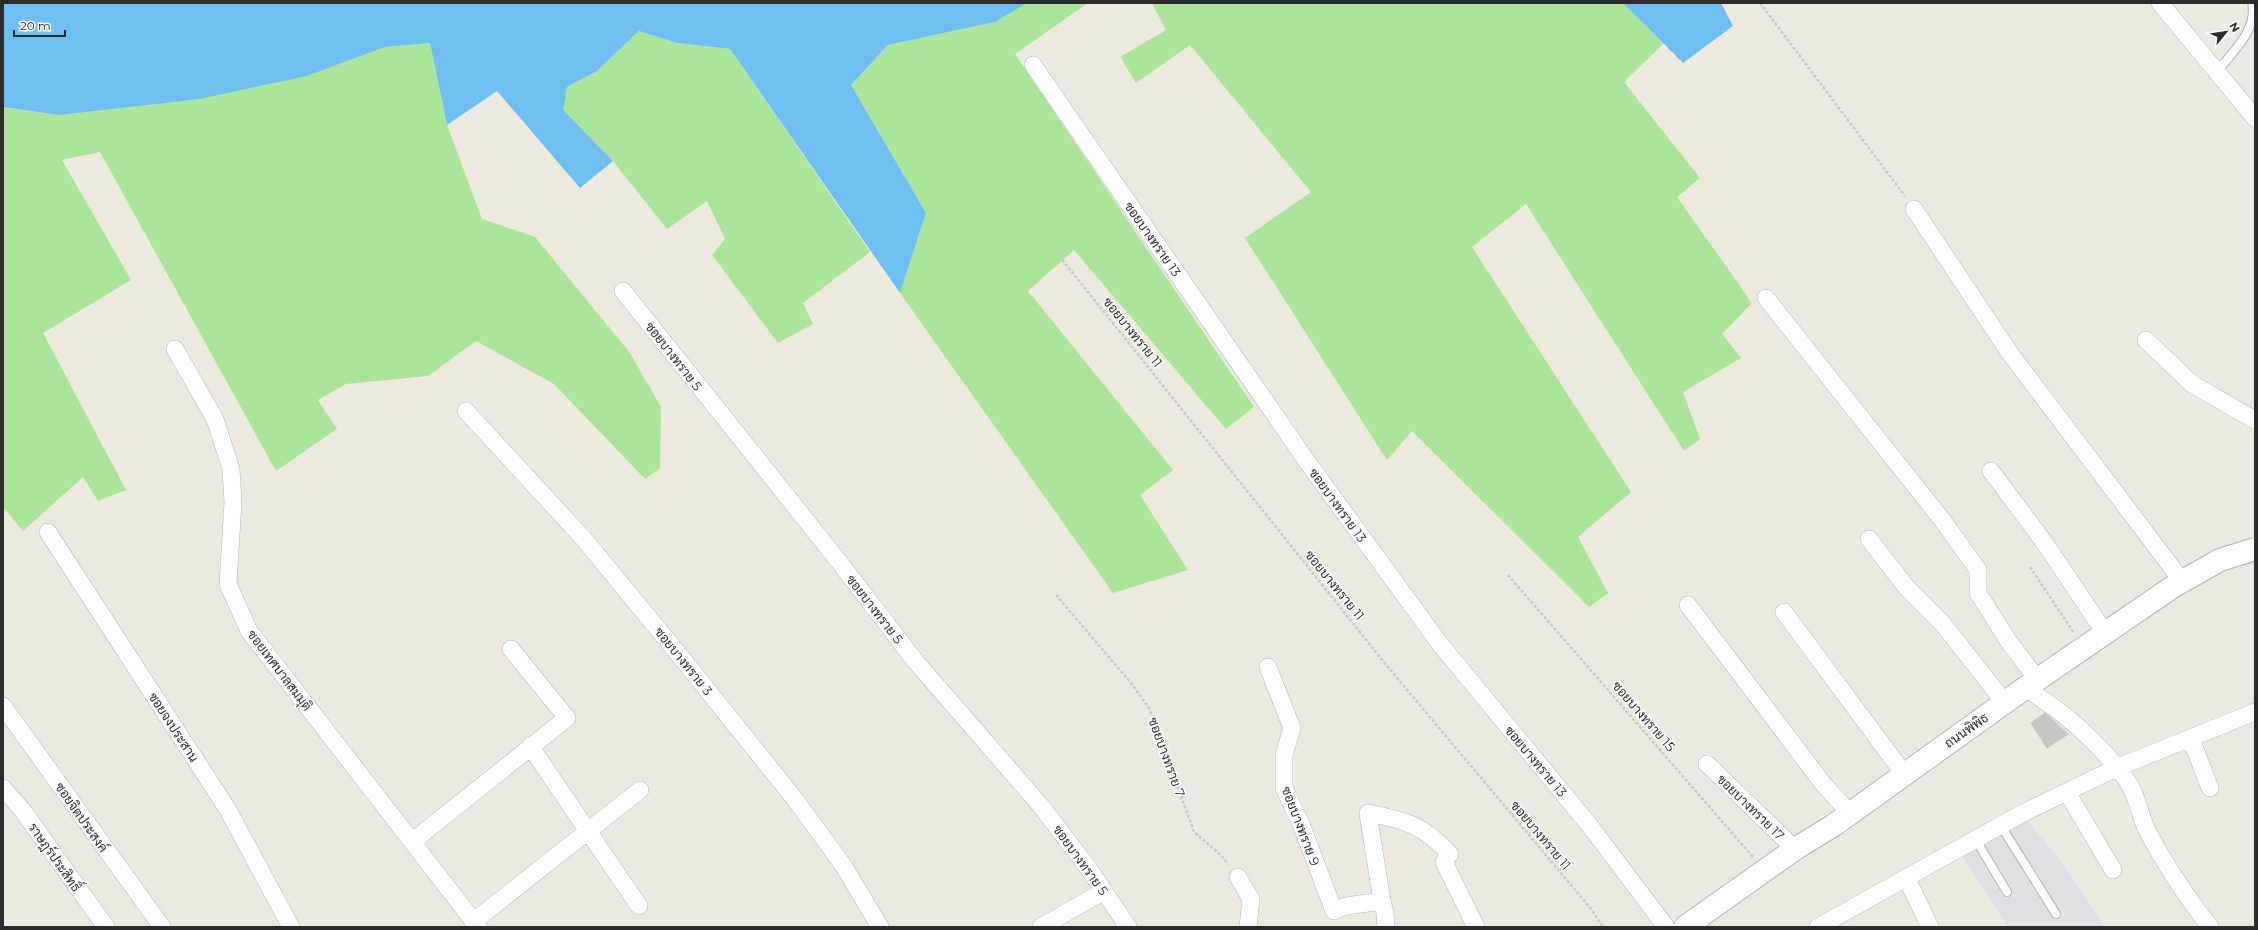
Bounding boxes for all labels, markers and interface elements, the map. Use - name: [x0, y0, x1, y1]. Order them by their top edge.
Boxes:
- scale bar: [14, 12, 65, 38]
- north arrow: [2206, 12, 2246, 52]
- text: 20 m: [20, 18, 51, 33]
- text: N: [2226, 20, 2243, 34]
- street label: ซอยบางทราย 13: [1121, 198, 1185, 280]
- street label: ซอยบางทราย 11: [1100, 294, 1166, 370]
- street label: ซอยบางทราย 5: [642, 318, 706, 394]
- street label: ซอยบางทราย 13: [1306, 465, 1370, 545]
- street label: ซอยบางทราย 11: [1302, 547, 1368, 623]
- street label: ซอยบางทราย 5: [843, 571, 907, 647]
- street label: ซอยบางทราย 3: [652, 624, 716, 698]
- street label: ซอยเทศบาลสมมุติ: [243, 626, 316, 715]
- street label: ซอยบางทราย 15: [1609, 678, 1679, 754]
- street label: ซอยจงประสาน: [145, 689, 203, 765]
- street label: ถนนพิพิธ: [1941, 709, 1991, 751]
- street label: ซอยบางทราย 7: [1145, 715, 1189, 799]
- street label: ซอยบางทราย 13: [1502, 722, 1570, 800]
- street label: ขอยบางทราย 17: [1714, 771, 1788, 843]
- street label: ซอยจิตประสงค์: [52, 779, 113, 855]
- street label: ซอยบางทราย 9: [1279, 784, 1323, 868]
- street label: ซอยบางทราย 11: [1508, 797, 1574, 873]
- street label: ราษฎร์ประสิทธิ์: [25, 817, 88, 895]
- street label: ซอยบางทราย 5: [1050, 822, 1112, 898]

